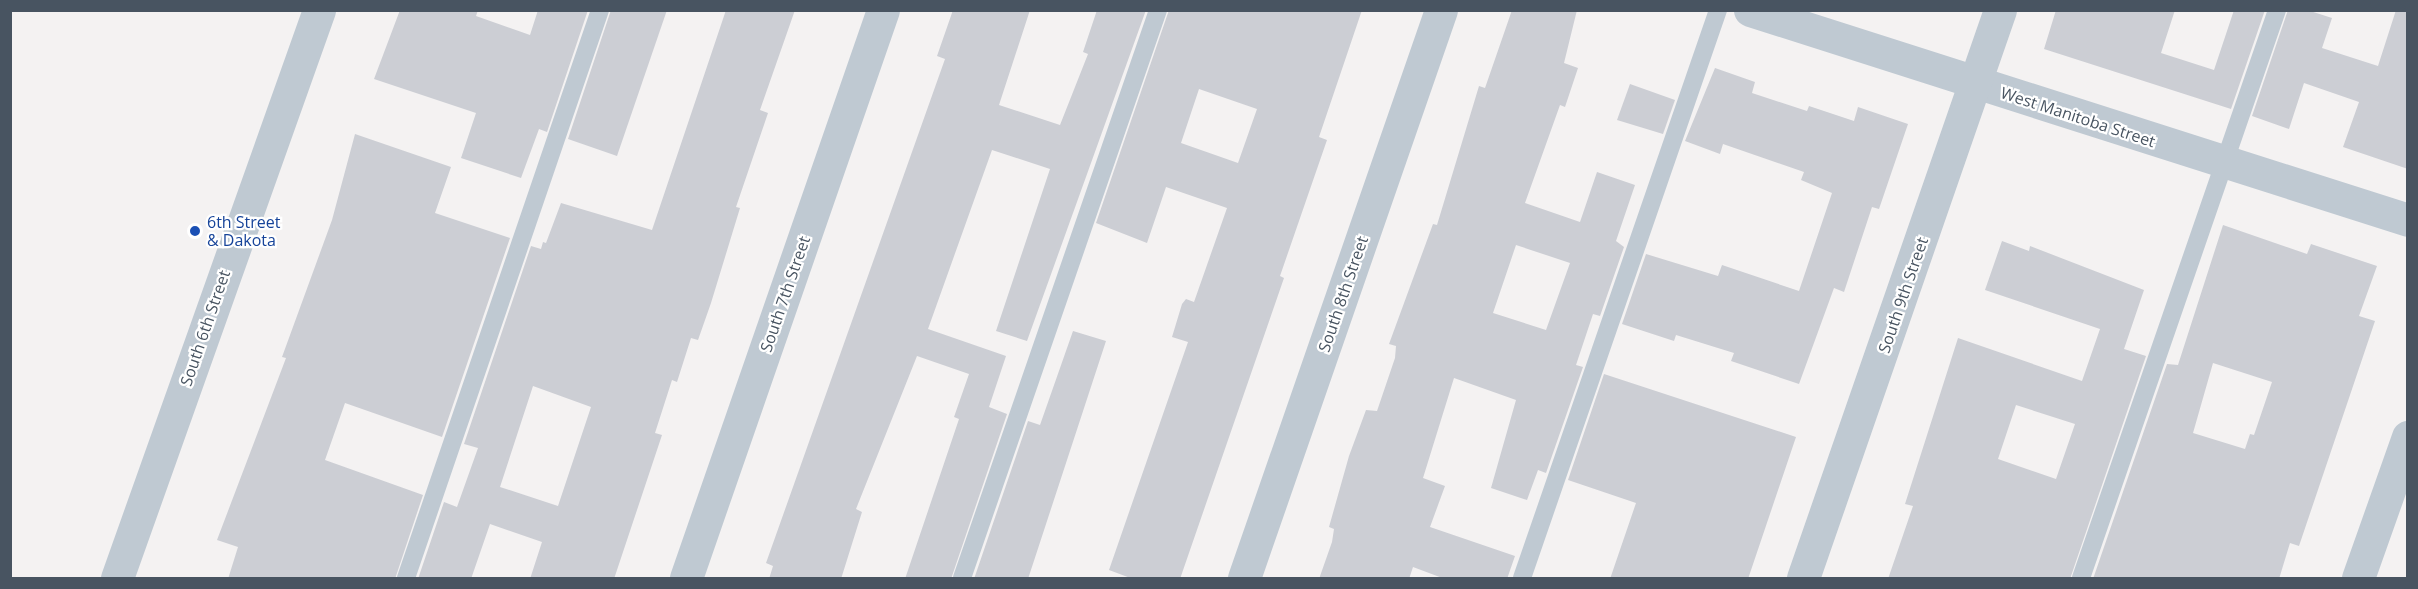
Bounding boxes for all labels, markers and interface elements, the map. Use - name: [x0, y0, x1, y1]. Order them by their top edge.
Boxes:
- street label: West Manitoba Street: [1998, 83, 2158, 151]
- place label: 6th Street & Dakota: [207, 212, 281, 250]
- marker: 6th Street & Dakota: [188, 224, 202, 238]
- street label: South 7th Street: [756, 233, 814, 355]
- street label: South 8th Street: [1314, 233, 1372, 355]
- street label: South 9th Street: [1874, 234, 1932, 356]
- street label: South 6th Street: [176, 267, 234, 389]

